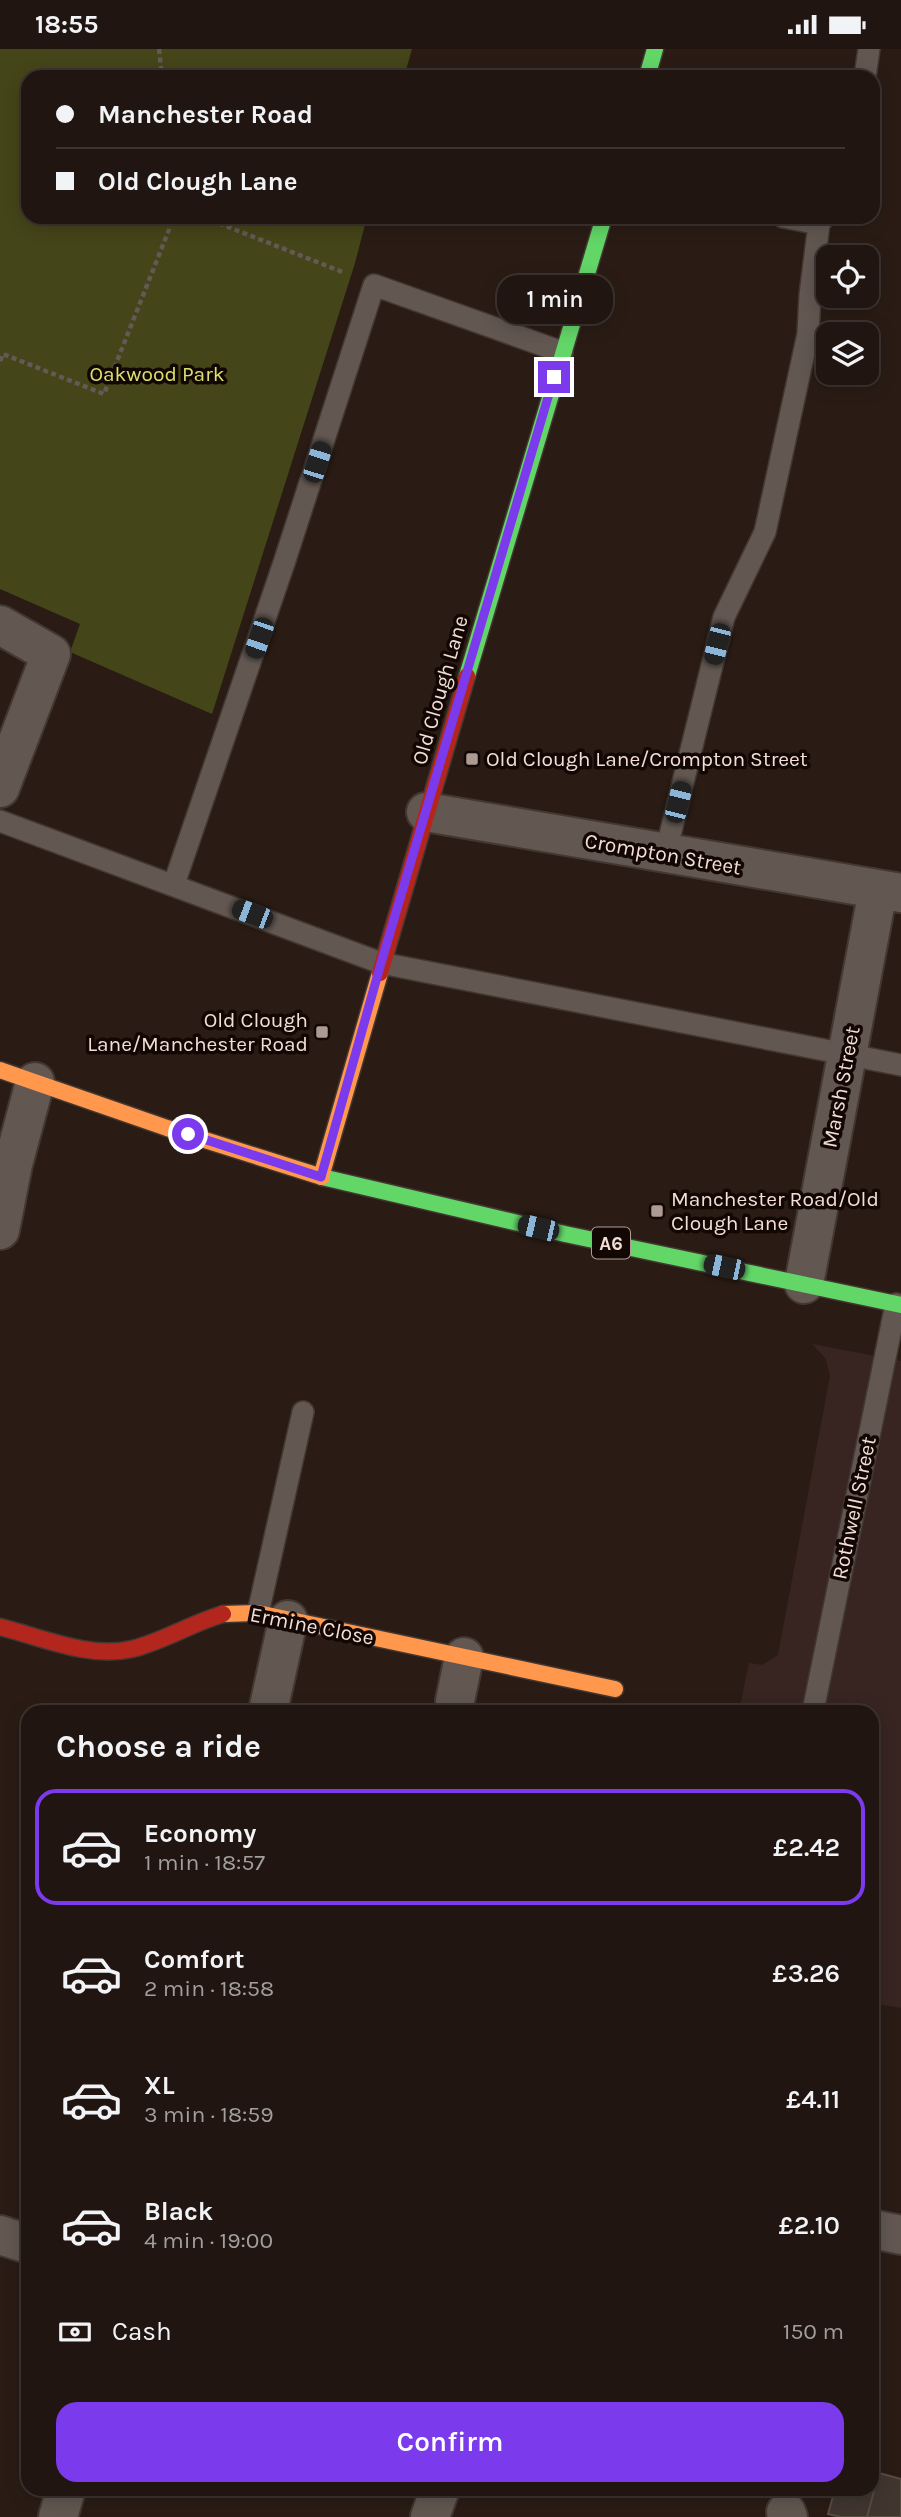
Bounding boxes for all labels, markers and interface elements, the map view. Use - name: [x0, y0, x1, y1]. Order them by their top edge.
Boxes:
- text: 18:55: [35, 9, 98, 40]
- text: Manchester Road: [98, 99, 313, 130]
- text: Old Clough Lane: [98, 166, 298, 197]
- map controls: [816, 245, 879, 385]
- button: locate: [816, 245, 879, 308]
- callout: 1 min: [496, 275, 612, 325]
- text: 1 min: [526, 286, 584, 313]
- button: layers: [816, 322, 879, 385]
- route end: [538, 361, 570, 393]
- park label: Oakwood Park: [89, 362, 225, 386]
- car: [301, 439, 334, 485]
- street label: Old Clough Lane: [407, 613, 473, 767]
- car: [243, 615, 276, 661]
- car: [702, 621, 733, 667]
- place label: Old Clough Lane/Crompton Street: [486, 747, 808, 771]
- marker: Old Clough Lane/Crompton Street: [464, 751, 480, 767]
- car: [663, 779, 694, 825]
- street label: Crompton Street: [583, 828, 743, 880]
- car: [229, 897, 276, 931]
- place label: Old Clough Lane/Manchester Road: [87, 1008, 308, 1056]
- marker: Old Clough Lane/Manchester Road: [314, 1024, 330, 1040]
- street label: Marsh Street: [817, 1024, 865, 1150]
- route start: [172, 1118, 204, 1150]
- place label: Manchester Road/Old Clough Lane: [671, 1187, 879, 1235]
- marker: Manchester Road/Old Clough Lane: [649, 1203, 665, 1219]
- car: [516, 1213, 561, 1243]
- road number: A6: [592, 1227, 630, 1259]
- car: [702, 1252, 747, 1282]
- street label: Rothwell Street: [827, 1434, 881, 1582]
- street label: Ermine Close: [248, 1602, 376, 1650]
- text: Choose a ride: [56, 1728, 261, 1765]
- icon: car: [60, 1816, 123, 1879]
- text: Economy: [144, 1818, 256, 1849]
- text: £2.42: [773, 1832, 840, 1863]
- text: 1 min · 18:57: [144, 1849, 265, 1876]
- icon: car: [60, 1942, 123, 2005]
- text: Comfort: [144, 1944, 245, 1975]
- text: £3.26: [772, 1958, 840, 1989]
- text: 2 min · 18:58: [144, 1975, 274, 2002]
- icon: car: [60, 2068, 123, 2131]
- text: XL: [144, 2070, 175, 2101]
- text: £4.11: [786, 2084, 840, 2115]
- text: 3 min · 18:59: [144, 2101, 274, 2128]
- icon: car: [60, 2194, 123, 2257]
- text: Black: [144, 2196, 213, 2227]
- text: £2.10: [778, 2210, 840, 2241]
- text: 4 min · 19:00: [144, 2227, 273, 2254]
- icon: cash: [56, 2313, 94, 2351]
- text: Cash: [112, 2316, 172, 2347]
- text: 150 m: [783, 2318, 844, 2345]
- button: Confirm: [56, 2402, 844, 2482]

